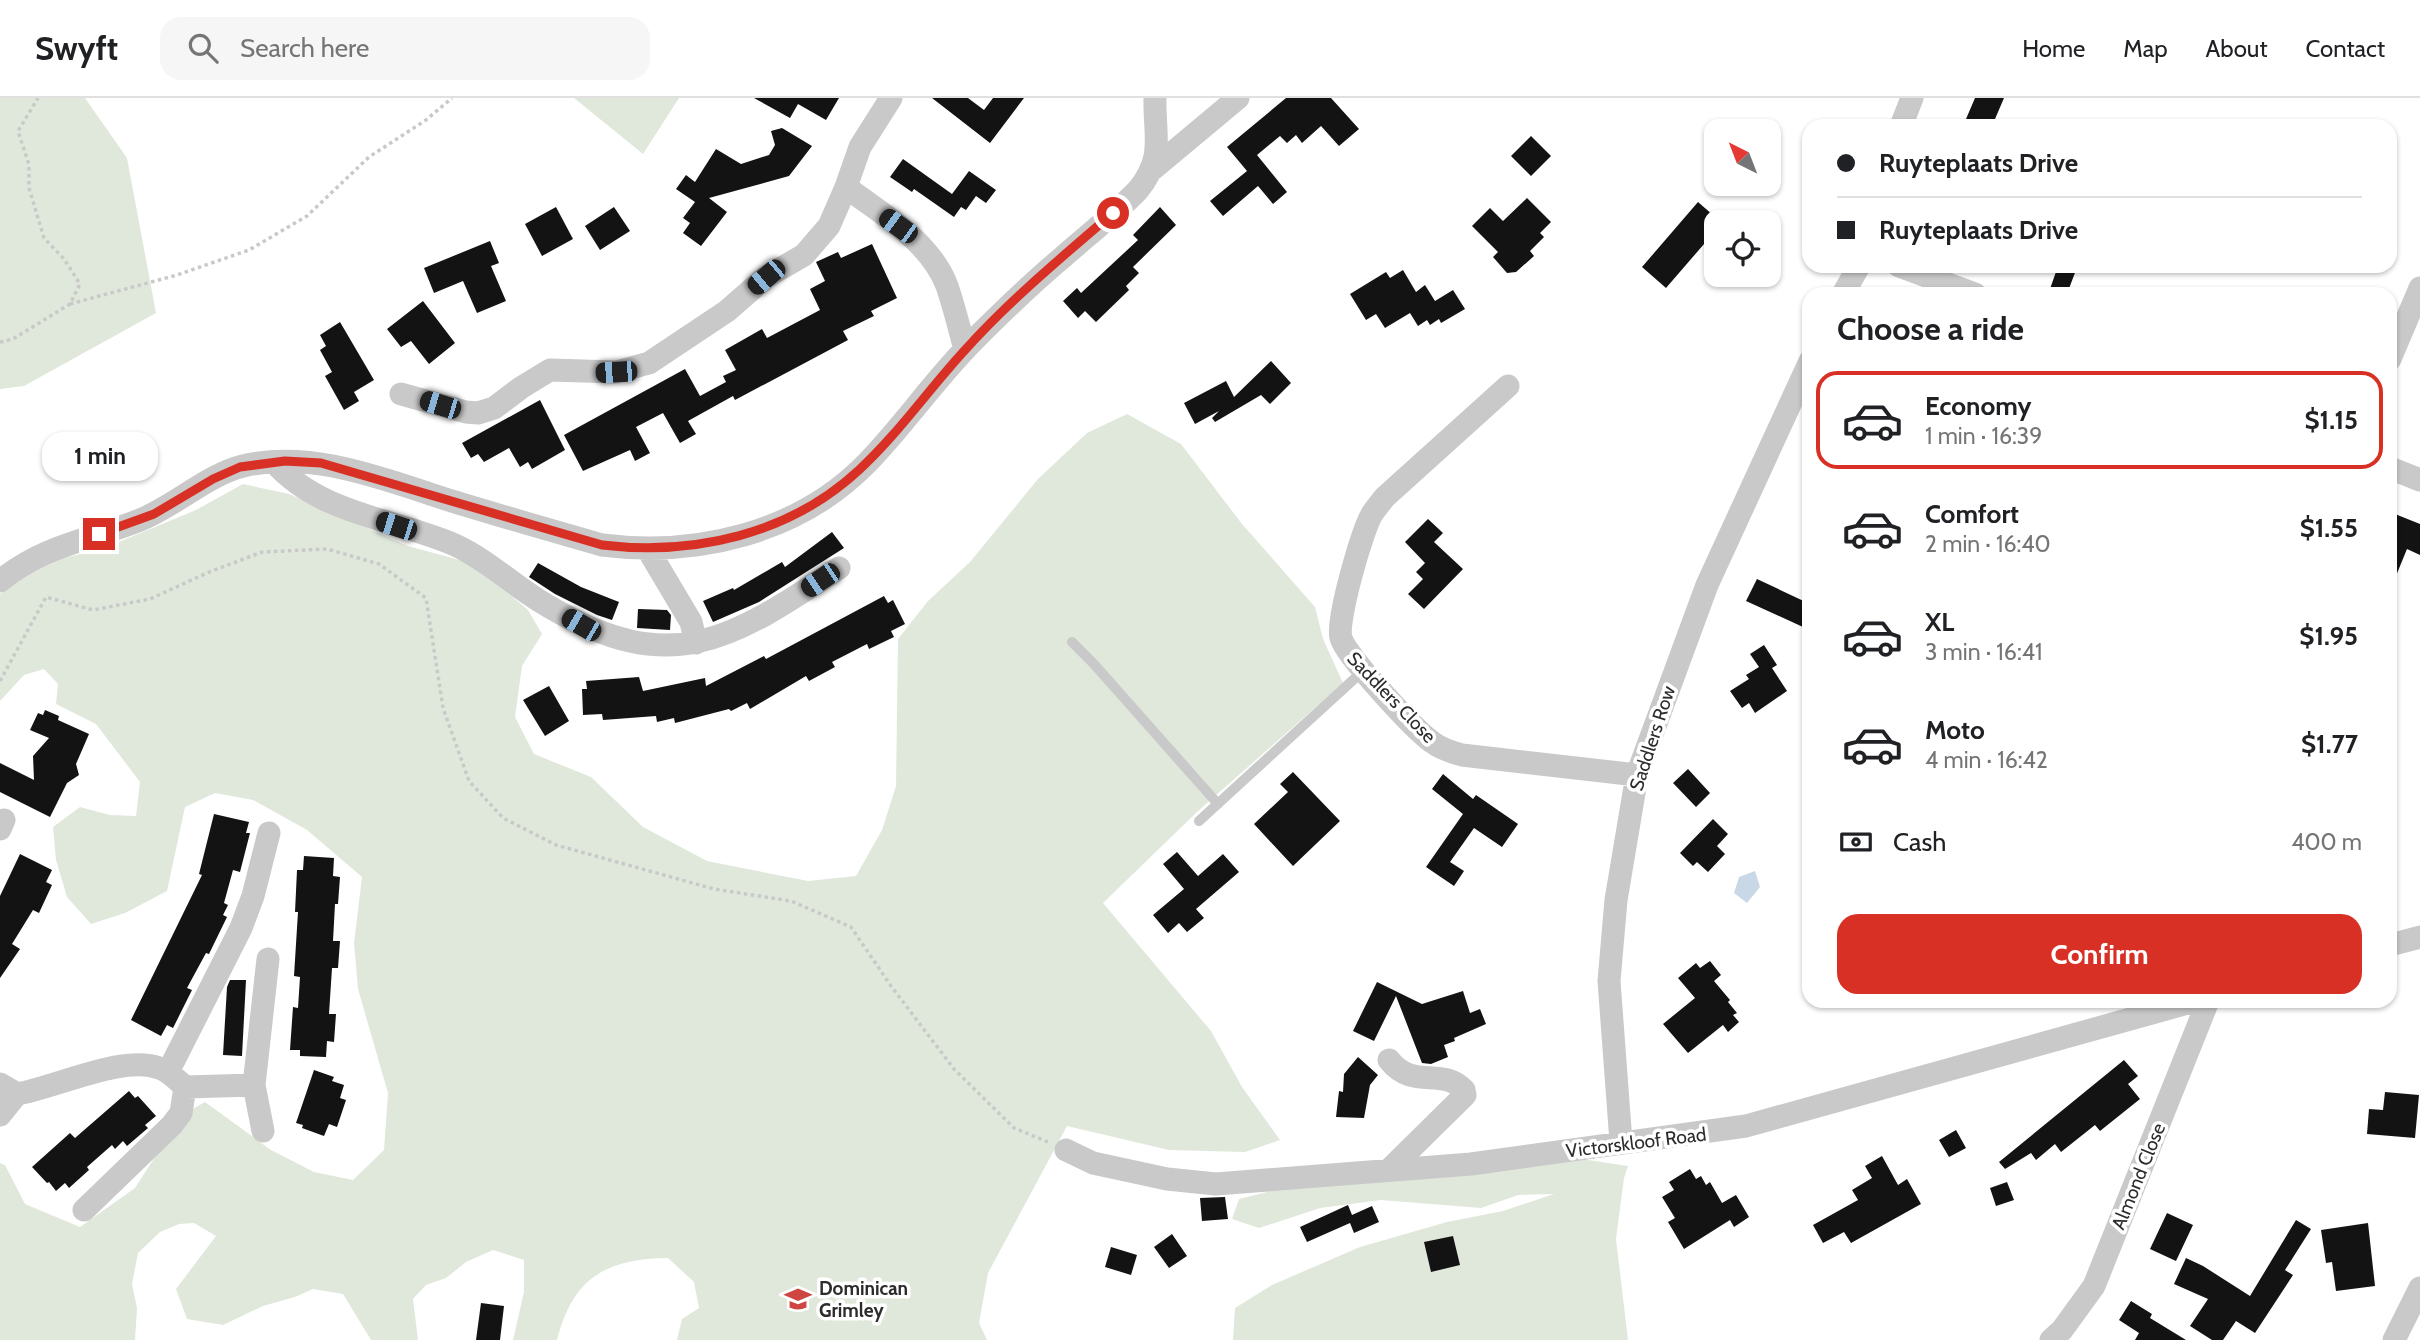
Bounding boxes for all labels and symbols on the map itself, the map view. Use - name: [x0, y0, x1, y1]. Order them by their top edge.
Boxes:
- north arrow: [1704, 119, 1782, 196]
- route start: [1097, 197, 1129, 229]
- car: [875, 205, 922, 247]
- car: [744, 255, 789, 299]
- car: [595, 360, 638, 384]
- car: [417, 389, 464, 421]
- callout: 1 min: [41, 432, 157, 482]
- car: [373, 510, 420, 542]
- route end: [83, 518, 115, 550]
- car: [797, 560, 844, 600]
- car: [558, 605, 605, 645]
- street label: Saddlers Close: [1342, 647, 1441, 748]
- street label: Saddlers Row: [1625, 683, 1680, 793]
- street label: Almond Close: [2107, 1119, 2170, 1233]
- street label: Victorskloof Road: [1565, 1122, 1708, 1163]
- place label: Dominican Grimley: [819, 1277, 908, 1322]
- school or university icon: Dominican Grimley: [783, 1284, 813, 1314]

